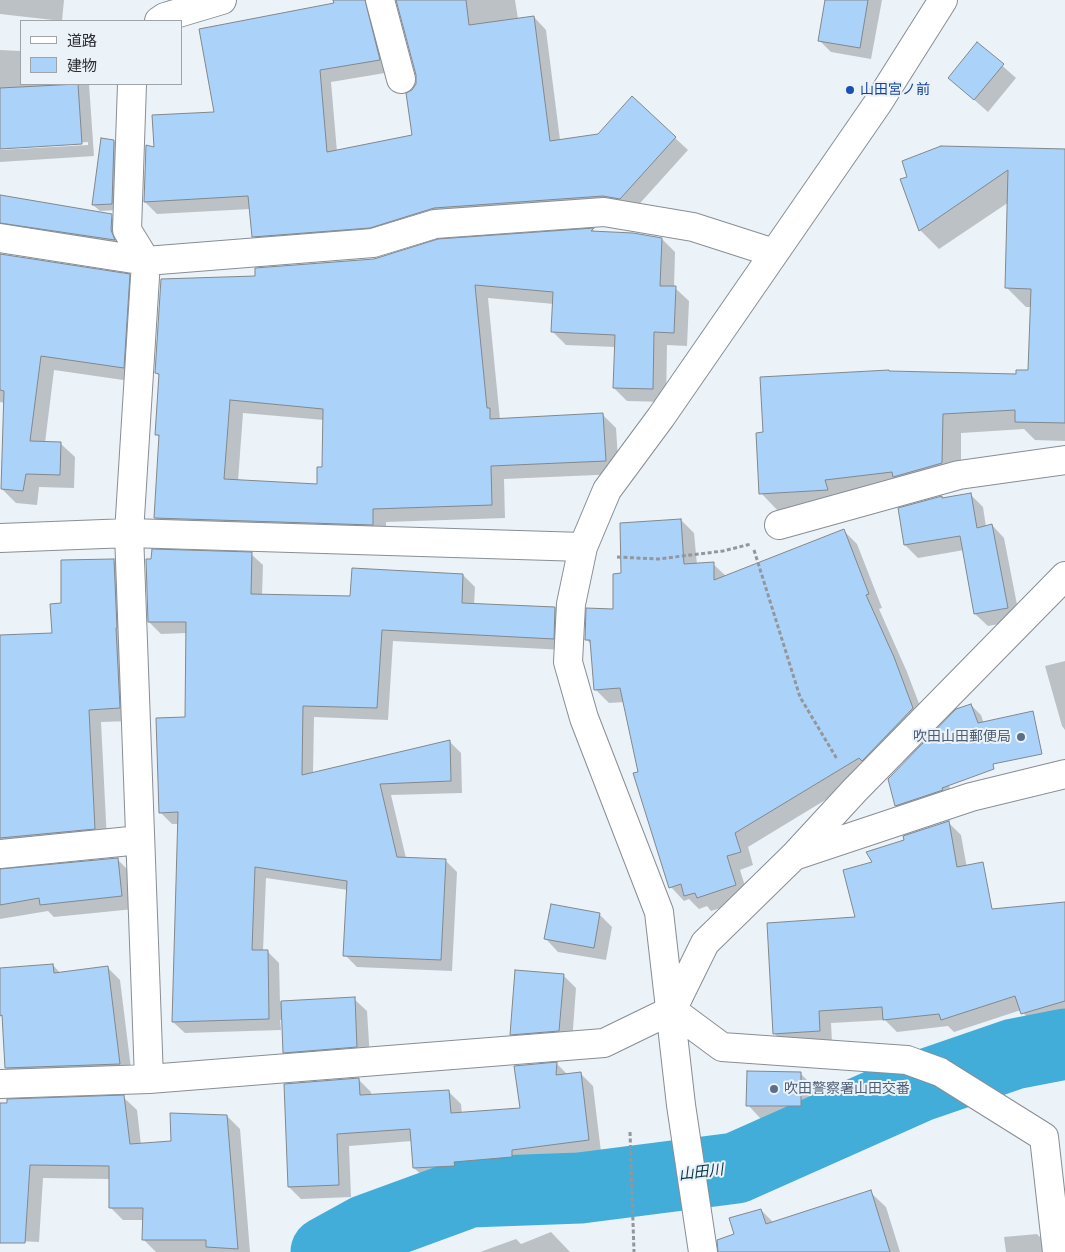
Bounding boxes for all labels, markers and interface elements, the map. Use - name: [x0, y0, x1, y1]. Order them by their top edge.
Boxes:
- legend: [20, 20, 182, 85]
- text: 道路: [67, 32, 97, 50]
- text: 建物: [67, 57, 97, 75]
- place label: 山田宮ノ前: [860, 82, 930, 98]
- marker: 山田宮ノ前: [844, 84, 856, 96]
- place label: 吹田山田郵便局: [913, 729, 1011, 745]
- marker: 吹田山田郵便局: [1015, 731, 1027, 743]
- place label: 吹田警察署山田交番: [784, 1081, 910, 1097]
- marker: 吹田警察署山田交番: [768, 1083, 780, 1095]
- water label: 山田川: [678, 1161, 724, 1185]

